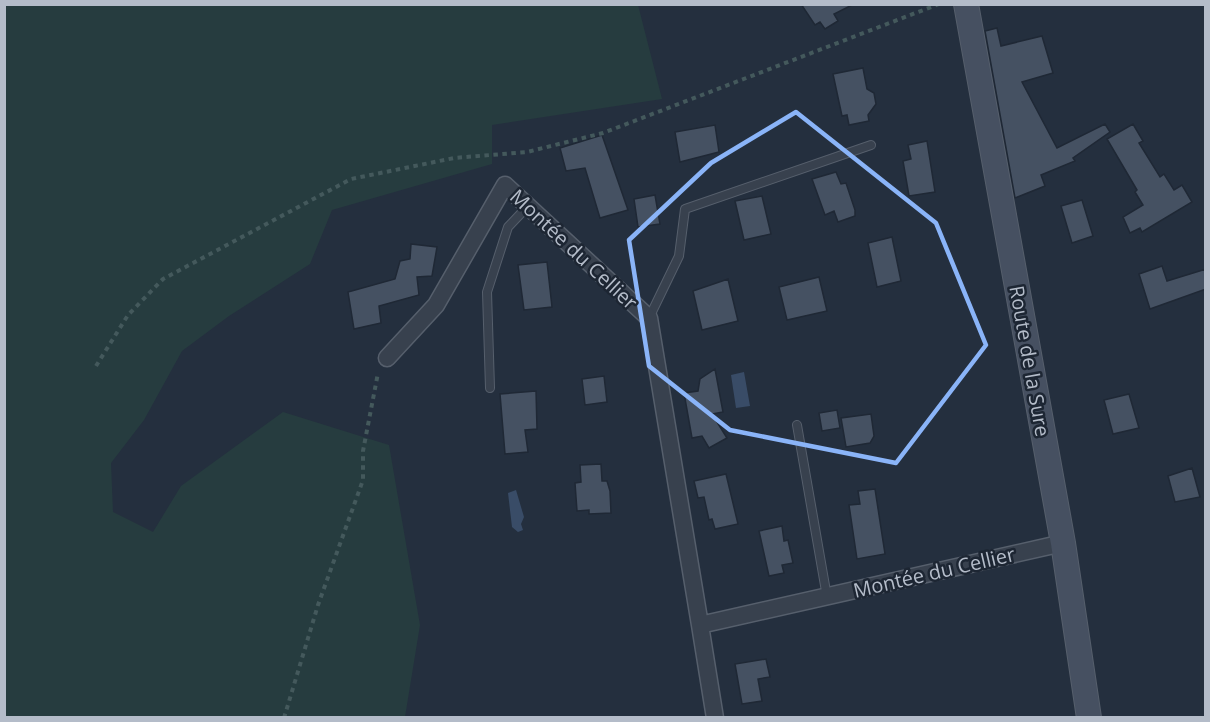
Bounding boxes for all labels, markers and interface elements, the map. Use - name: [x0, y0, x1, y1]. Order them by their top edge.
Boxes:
- street label: Montée du Cellier: [504, 183, 644, 315]
- street label: Route de la Sure: [1003, 283, 1057, 439]
- street label: Montée du Cellier: [851, 540, 1017, 604]

